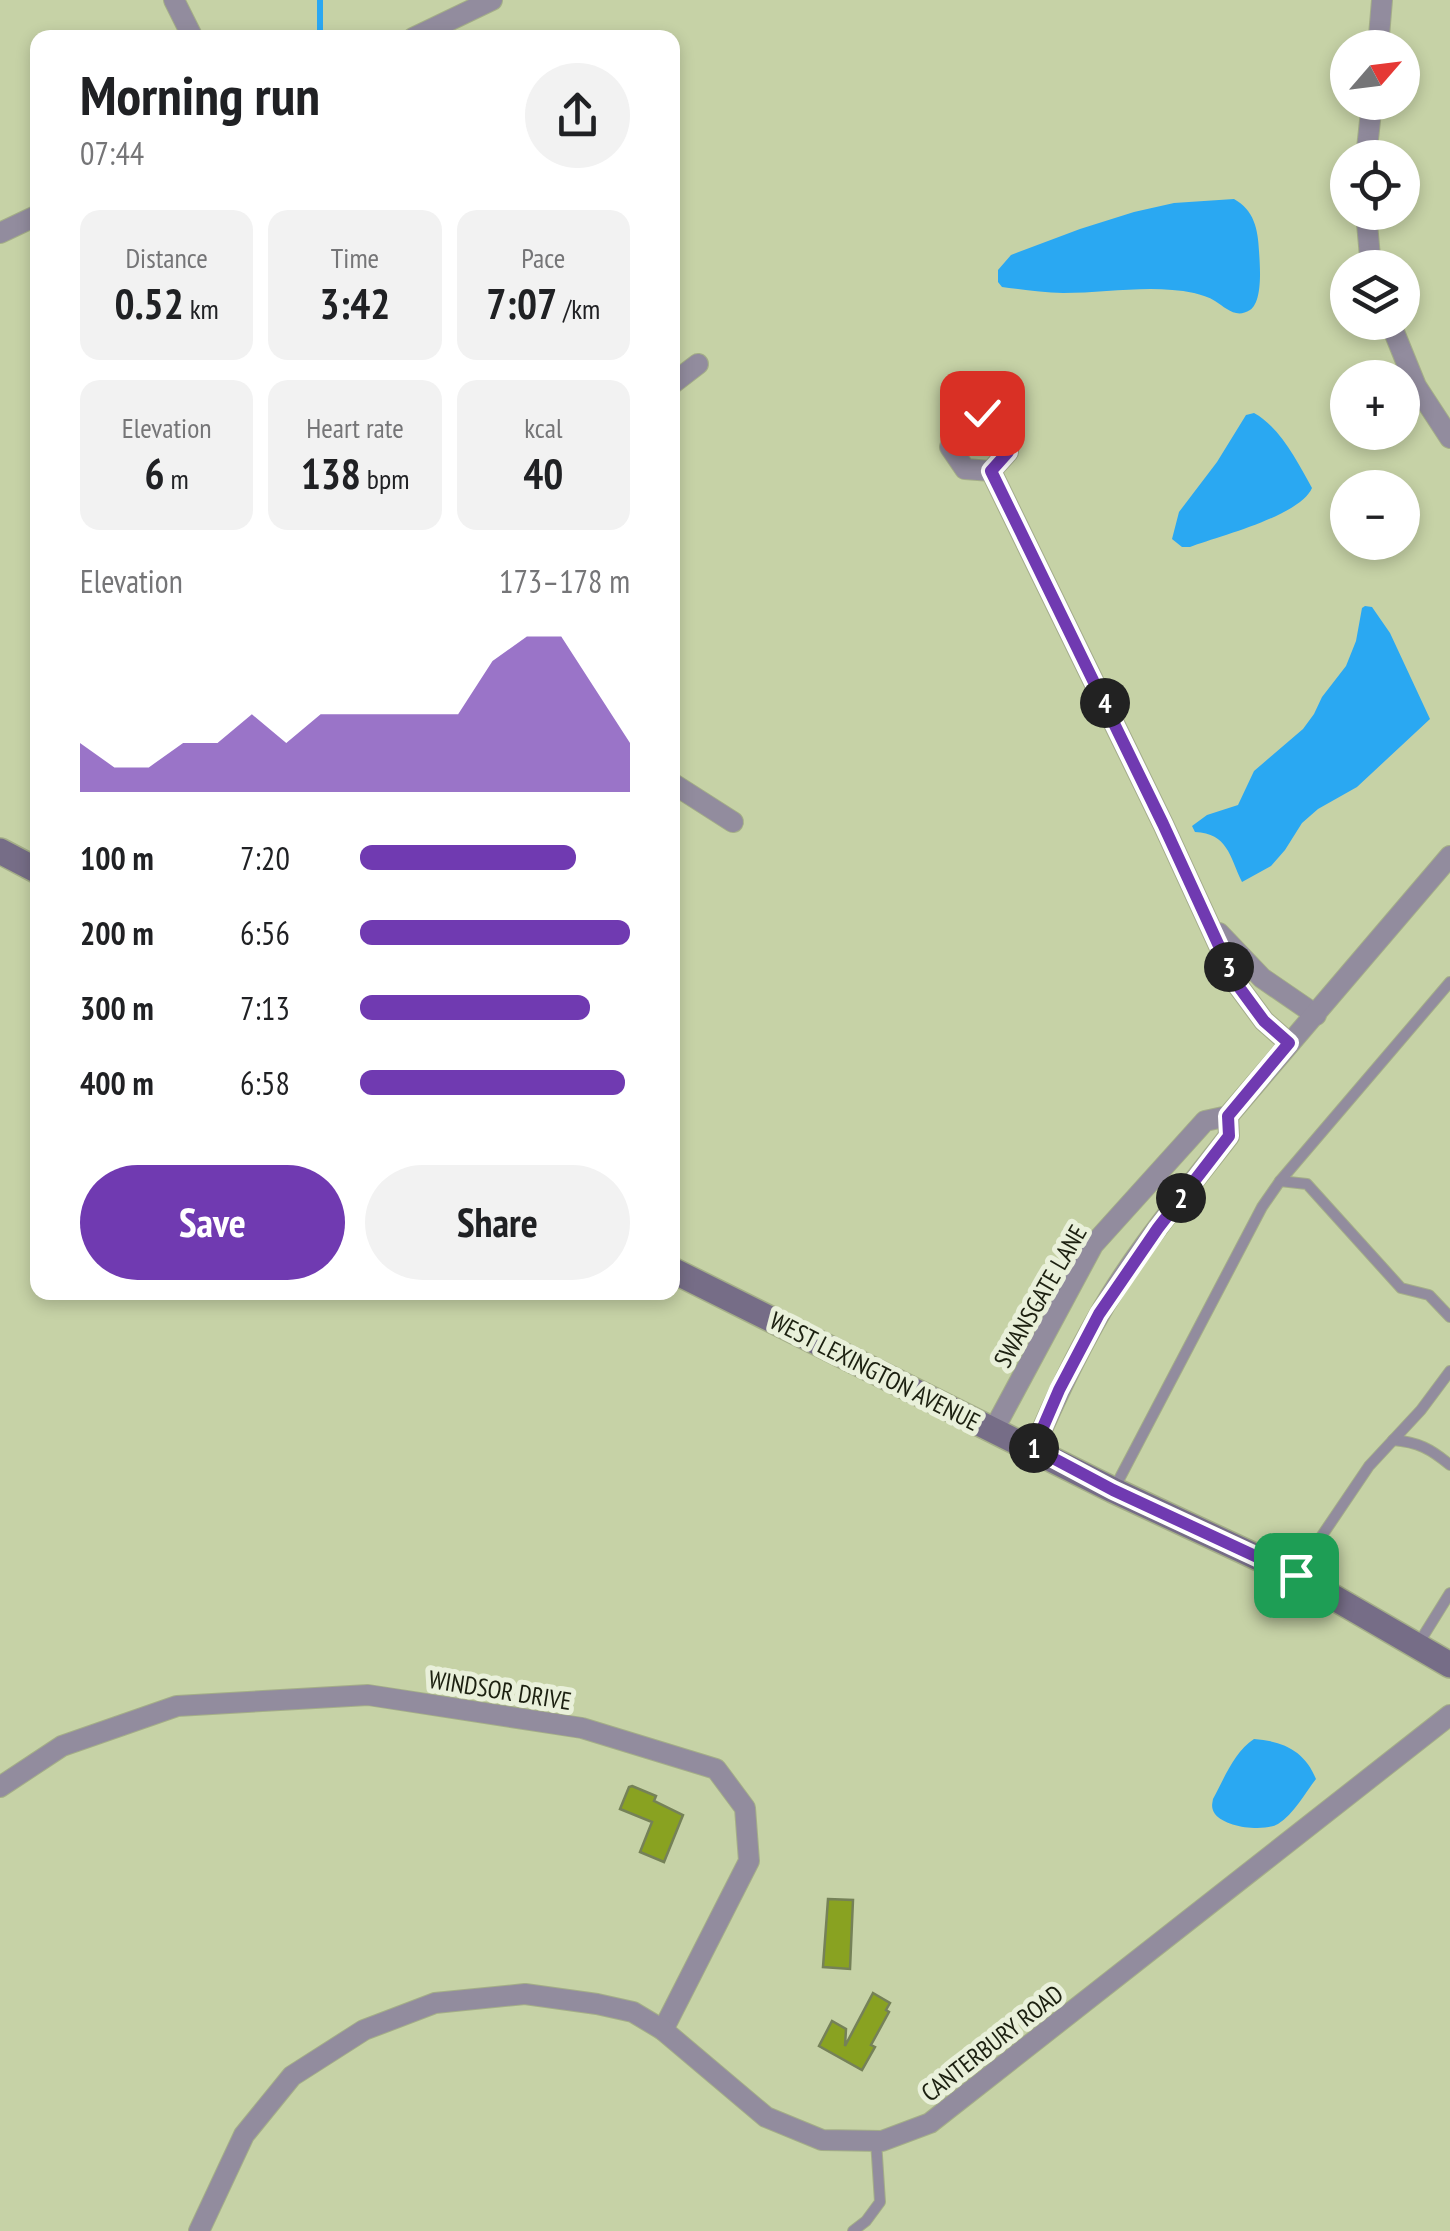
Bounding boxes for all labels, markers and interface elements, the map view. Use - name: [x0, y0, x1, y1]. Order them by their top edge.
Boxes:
- north arrow: [1330, 30, 1420, 120]
- map controls: [1330, 30, 1420, 560]
- text: Morning run: [80, 59, 320, 130]
- button: share: [525, 63, 630, 168]
- text: 07:44: [80, 132, 144, 174]
- button: locate: [1330, 140, 1420, 230]
- text: Distance: [125, 239, 208, 276]
- text: Time: [331, 239, 379, 276]
- text: Pace: [521, 239, 565, 276]
- button: layers: [1330, 250, 1420, 340]
- text: 0.52: [115, 276, 184, 331]
- text: 3:42: [320, 276, 390, 331]
- text: 7:07: [486, 276, 557, 331]
- text: km: [184, 290, 219, 327]
- text: /km: [557, 290, 600, 327]
- button: +: [1330, 360, 1420, 450]
- pin: [940, 371, 1025, 456]
- icon: check: [955, 386, 1010, 441]
- text: Elevation: [122, 409, 212, 446]
- text: Heart rate: [306, 409, 404, 446]
- text: kcal: [524, 409, 562, 446]
- text: 6: [145, 446, 165, 501]
- text: 138: [301, 446, 361, 501]
- text: 40: [523, 446, 563, 501]
- text: m: [165, 460, 189, 497]
- text: bpm: [361, 460, 409, 497]
- button: −: [1330, 470, 1420, 560]
- text: Elevation: [80, 560, 183, 602]
- text: 173–178 m: [499, 560, 630, 602]
- pin: 4: [1080, 678, 1130, 728]
- text: 4: [1098, 684, 1112, 721]
- text: 100 m: [80, 837, 154, 879]
- text: 7:20: [240, 837, 290, 879]
- text: 200 m: [80, 912, 154, 954]
- text: 6:56: [240, 912, 290, 954]
- pin: 3: [1204, 942, 1254, 992]
- text: 3: [1222, 948, 1236, 985]
- text: 300 m: [80, 987, 154, 1029]
- text: 7:13: [240, 987, 290, 1029]
- text: 400 m: [80, 1062, 154, 1104]
- text: 6:58: [240, 1062, 290, 1104]
- button: Save: [80, 1165, 345, 1280]
- button: Share: [365, 1165, 630, 1280]
- pin: 2: [1156, 1173, 1206, 1223]
- text: 2: [1174, 1179, 1188, 1216]
- street label: SWANSGATE LANE: [986, 1219, 1094, 1373]
- street label: WEST LEXINGTON AVENUE: [765, 1304, 985, 1438]
- pin: 1: [1009, 1423, 1059, 1473]
- text: 1: [1027, 1429, 1041, 1466]
- pin: [1254, 1533, 1339, 1618]
- icon: arrive: [1269, 1548, 1324, 1603]
- street label: WINDSOR DRIVE: [426, 1663, 574, 1717]
- street label: CANTERBURY ROAD: [915, 1978, 1069, 2108]

